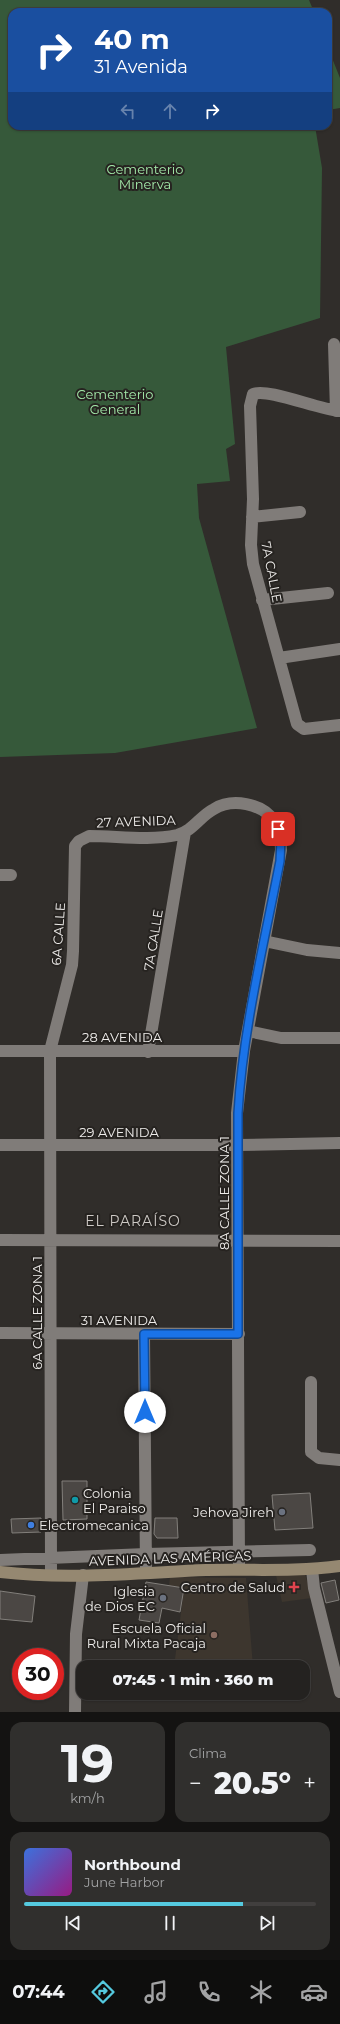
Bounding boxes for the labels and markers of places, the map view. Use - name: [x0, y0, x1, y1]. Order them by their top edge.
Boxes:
- pin: [261, 812, 295, 846]
- place label: Colonia El Paraiso: [83, 1485, 146, 1516]
- marker: Colonia El Paraiso: [70, 1495, 80, 1505]
- place label: Jehova Jireh: [192, 1504, 274, 1520]
- marker: Jehova Jireh: [277, 1507, 287, 1517]
- place label: Electromecanica: [39, 1517, 149, 1533]
- marker: Electromecanica: [26, 1520, 36, 1530]
- place label: Centro de Salud: [181, 1579, 285, 1595]
- marker: Centro de Salud: [288, 1581, 300, 1593]
- place label: Iglesia de Dios EC: [85, 1583, 155, 1614]
- marker: Iglesia de Dios EC: [158, 1593, 168, 1603]
- place label: Escuela Oficial Rural Mixta Pacaja: [87, 1620, 206, 1651]
- marker: Escuela Oficial Rural Mixta Pacaja: [209, 1630, 219, 1640]

